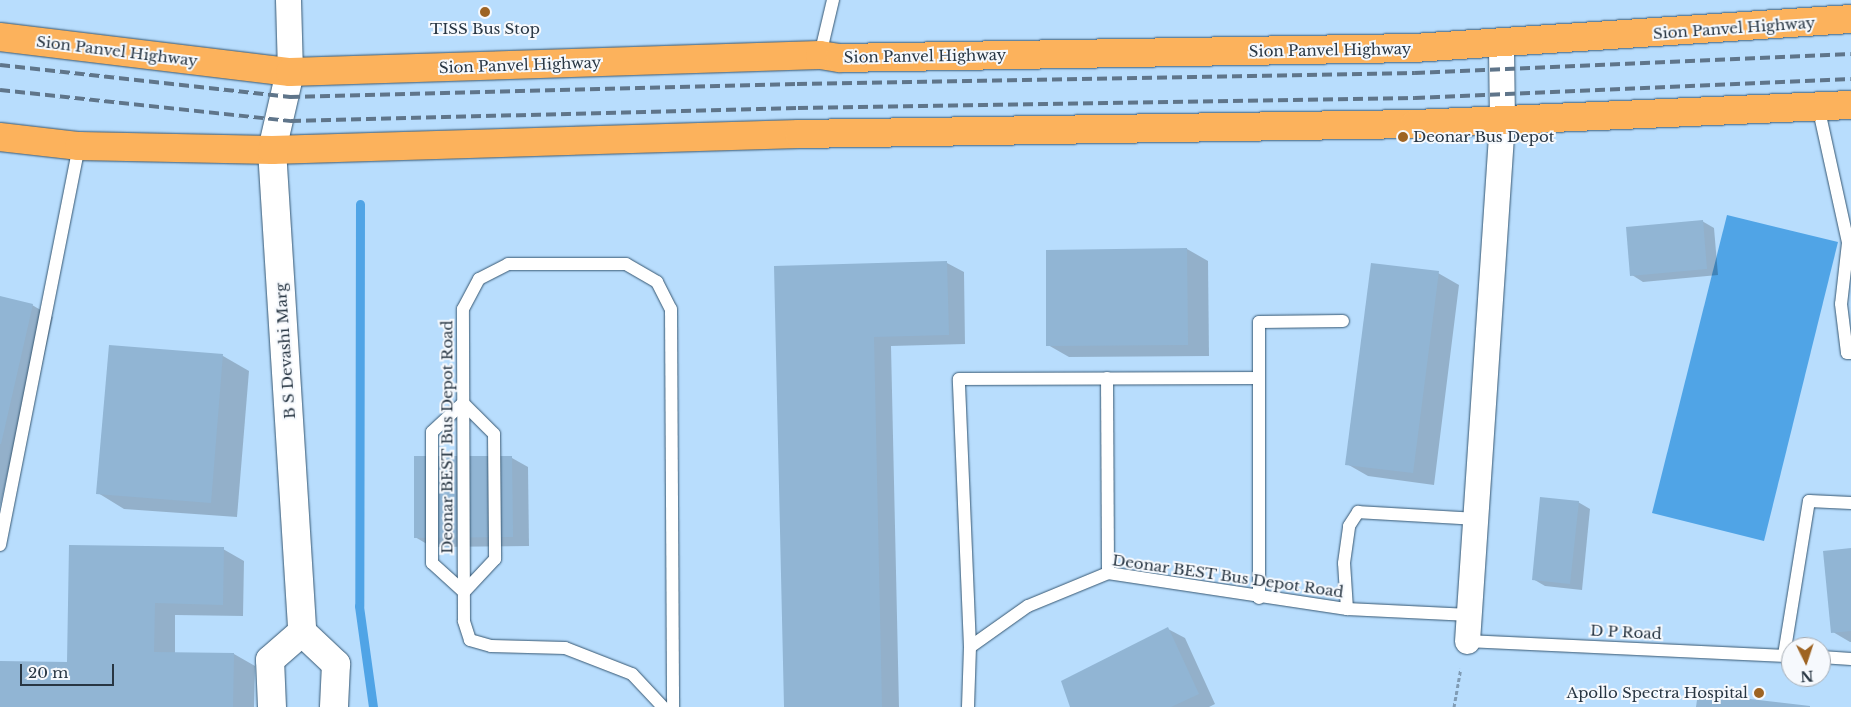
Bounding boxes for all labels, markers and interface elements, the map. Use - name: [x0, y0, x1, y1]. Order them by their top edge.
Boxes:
- marker: TISS Bus Stop: [479, 6, 491, 18]
- street label: Sion Panvel Highway: [1652, 13, 1816, 43]
- place label: TISS Bus Stop: [430, 20, 540, 38]
- street label: Sion Panvel Highway: [35, 32, 199, 70]
- street label: Sion Panvel Highway: [1249, 40, 1411, 60]
- street label: Sion Panvel Highway: [844, 46, 1006, 66]
- street label: Sion Panvel Highway: [438, 53, 602, 77]
- place label: Deonar Bus Depot: [1413, 128, 1555, 146]
- marker: Deonar Bus Depot: [1397, 131, 1409, 143]
- street label: B S Devashi Marg: [271, 282, 299, 420]
- street label: Deonar BEST Bus Depot Road: [438, 320, 456, 554]
- street label: Deonar BEST Bus Depot Road: [1111, 551, 1345, 601]
- street label: D P Road: [1590, 621, 1662, 643]
- north arrow: [1781, 637, 1831, 687]
- scale bar: [22, 654, 116, 686]
- text: 20 m: [28, 663, 68, 682]
- text: N: [1800, 667, 1814, 685]
- place label: Apollo Spectra Hospital: [1566, 684, 1748, 702]
- marker: Apollo Spectra Hospital: [1752, 686, 1766, 700]

